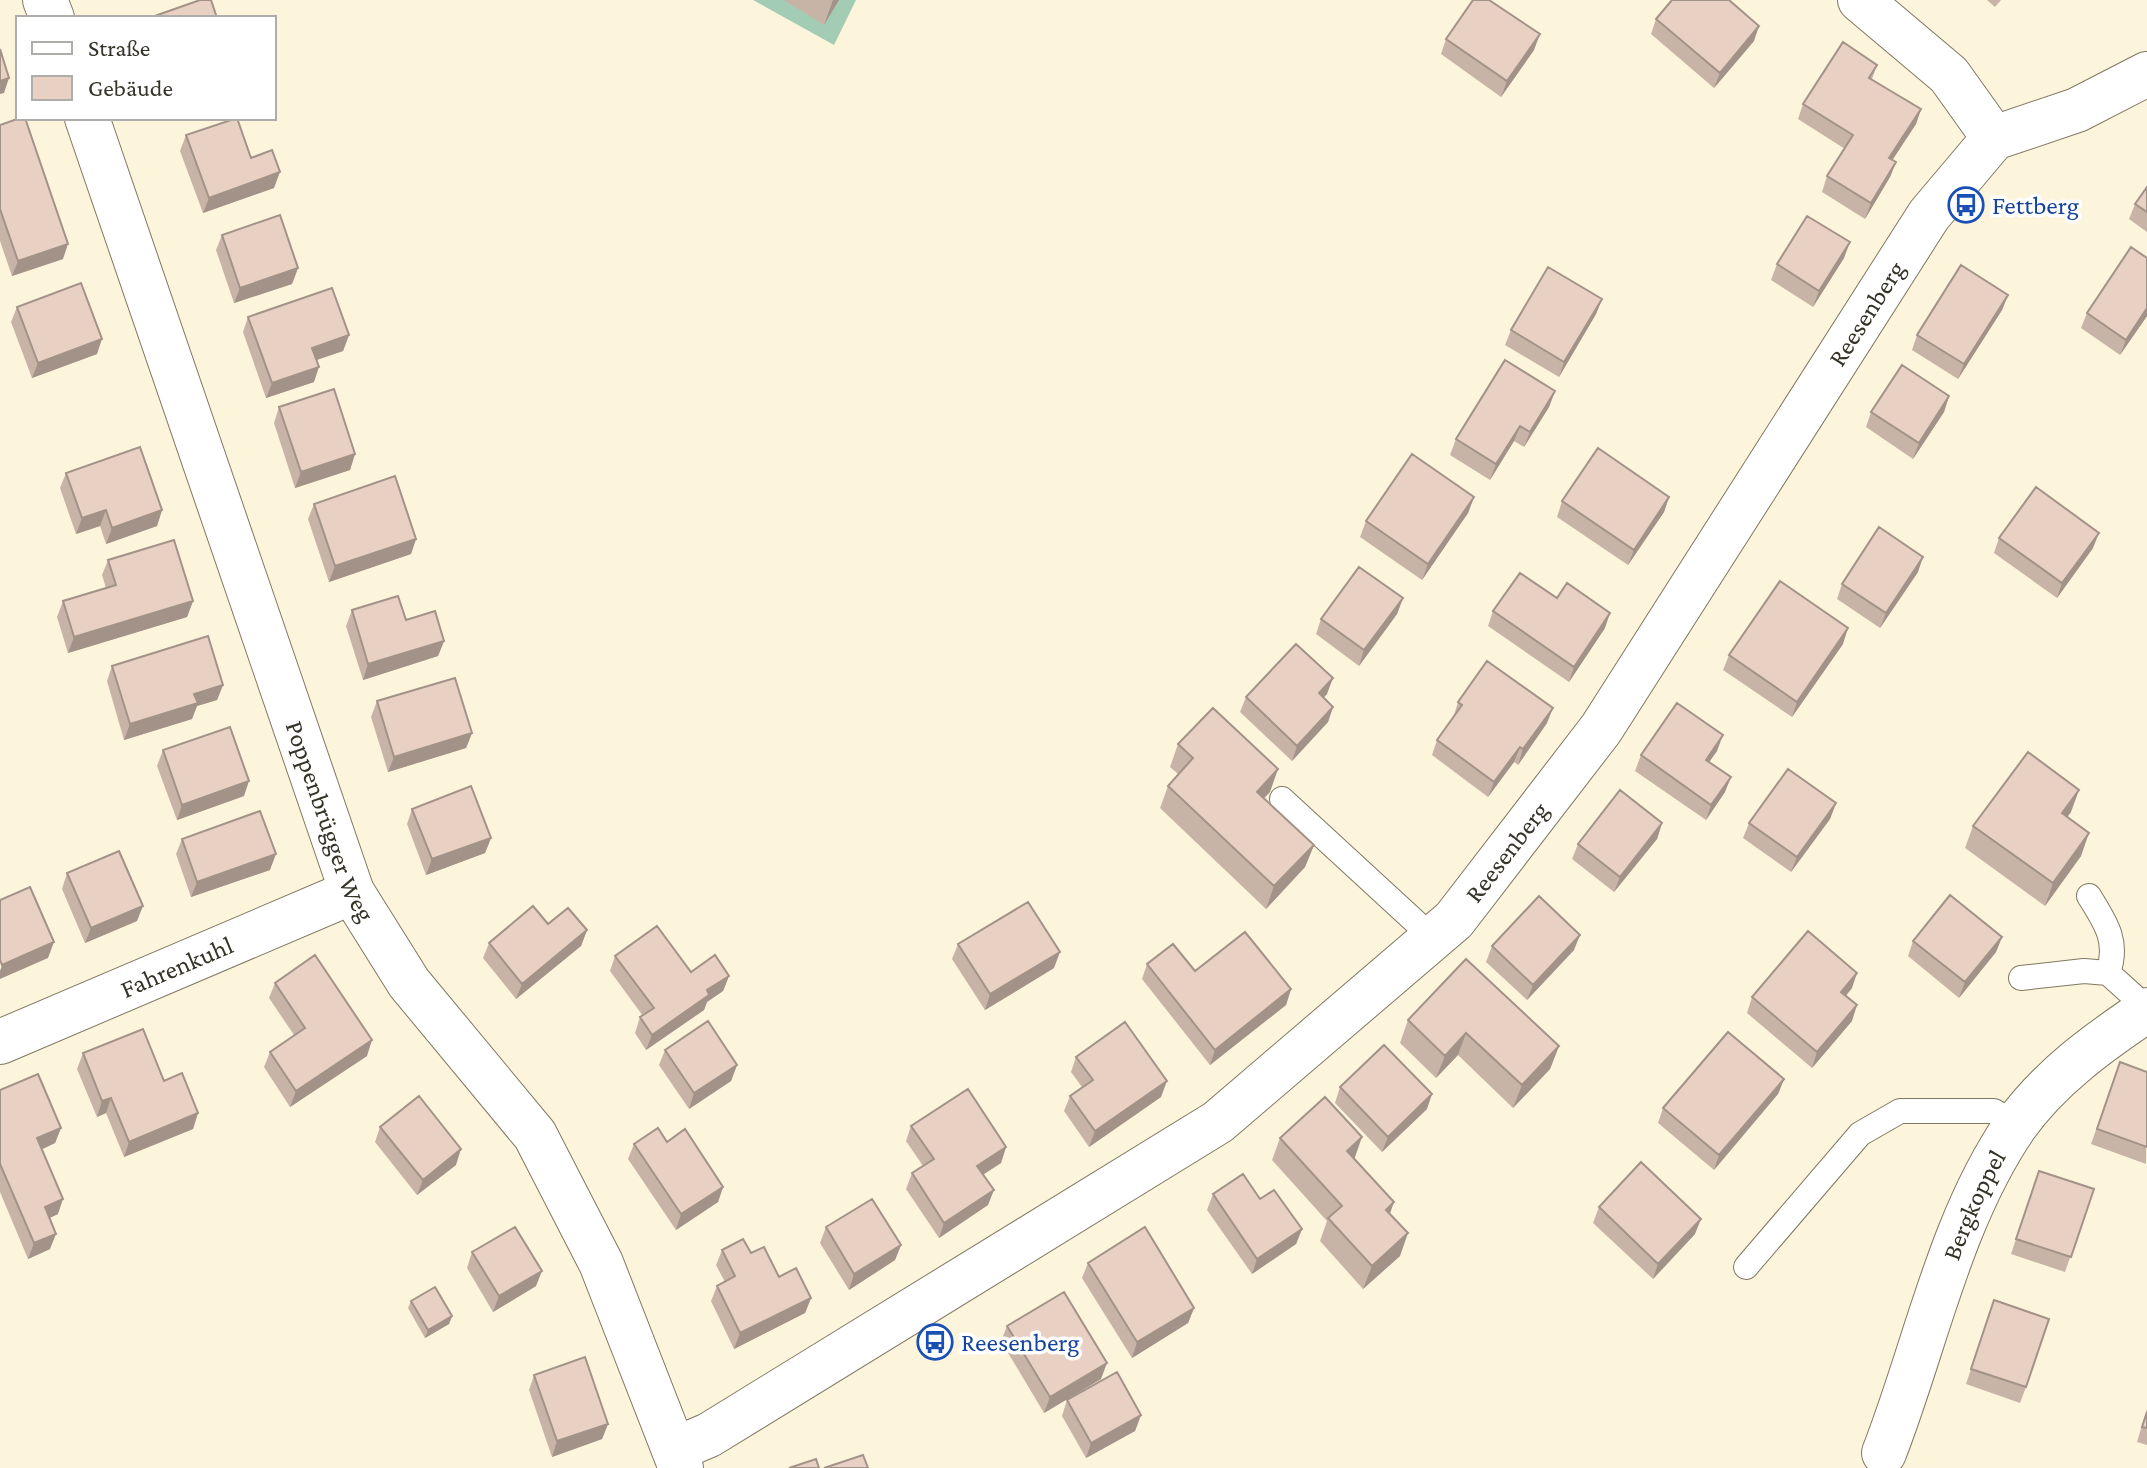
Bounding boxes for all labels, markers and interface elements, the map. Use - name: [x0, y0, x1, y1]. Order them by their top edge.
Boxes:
- legend: [16, 16, 276, 120]
- text: Straße: [88, 34, 150, 61]
- text: Gebäude: [88, 74, 173, 101]
- bus stop icon: Fettberg: [1947, 186, 1985, 224]
- place label: Fettberg: [1992, 191, 2079, 220]
- street label: Reesenberg: [1822, 256, 1911, 372]
- street label: Poppenbrügger Weg: [279, 717, 381, 927]
- street label: Reesenberg: [1459, 796, 1555, 908]
- street label: Fahrenkuhl: [116, 930, 238, 1004]
- street label: Bergkoppel: [1937, 1145, 2012, 1264]
- bus stop icon: Reesenberg: [916, 1323, 954, 1361]
- place label: Reesenberg: [961, 1328, 1080, 1357]

